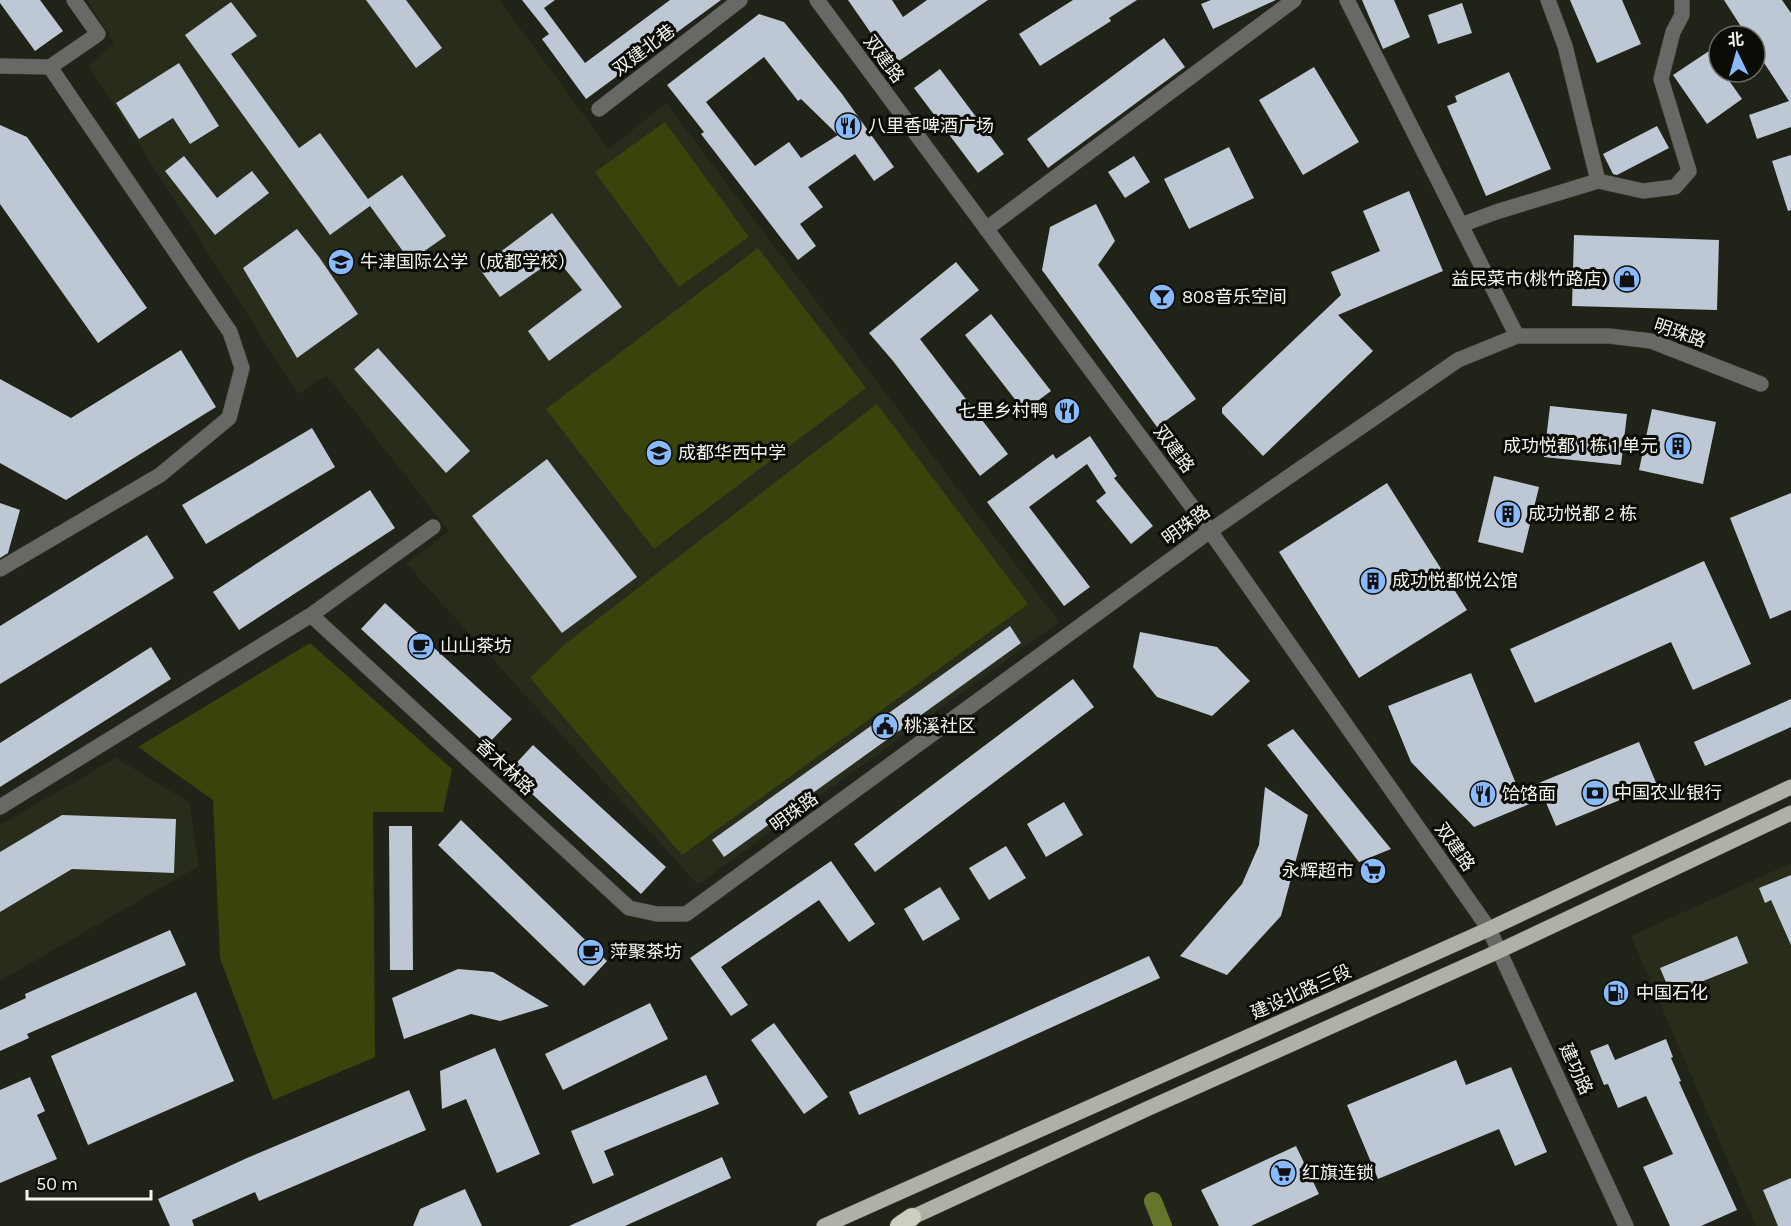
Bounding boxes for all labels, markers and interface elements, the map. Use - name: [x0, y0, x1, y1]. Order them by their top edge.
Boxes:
- street label: 双建北巷: [609, 20, 679, 80]
- north arrow: [1707, 24, 1767, 84]
- text: 北: [1727, 29, 1745, 50]
- street label: 双建路: [859, 31, 909, 87]
- restaurant icon: 八里香啤酒广场: [833, 111, 863, 141]
- place label: 八里香啤酒广场: [868, 115, 994, 137]
- school or university icon: 牛津国际公学（成都学校）: [326, 247, 356, 277]
- place label: 牛津国际公学（成都学校）: [360, 251, 576, 273]
- shop icon: 益民菜市(桃竹路店): [1612, 264, 1642, 294]
- place label: 益民菜市(桃竹路店): [1451, 268, 1608, 290]
- bar icon: 808音乐空间: [1147, 282, 1177, 312]
- place label: 808音乐空间: [1182, 286, 1287, 308]
- street label: 明珠路: [1651, 314, 1709, 352]
- restaurant icon: 七里乡村鸭: [1052, 396, 1082, 426]
- place label: 七里乡村鸭: [958, 400, 1048, 422]
- street label: 双建路: [1149, 421, 1199, 477]
- building icon: 成功悦都 1 栋 1 单元: [1663, 431, 1693, 461]
- place label: 成功悦都 1 栋 1 单元: [1503, 435, 1658, 457]
- school or university icon: 成都华西中学: [644, 438, 674, 468]
- place label: 成都华西中学: [678, 442, 786, 464]
- building icon: 成功悦都 2 栋: [1493, 499, 1523, 529]
- street label: 明珠路: [1158, 500, 1214, 550]
- place label: 成功悦都 2 栋: [1528, 503, 1637, 525]
- building icon: 成功悦都悦公馆: [1358, 566, 1388, 596]
- place label: 成功悦都悦公馆: [1392, 570, 1518, 592]
- cafe icon: 山山茶坊: [406, 631, 436, 661]
- place label: 山山茶坊: [440, 635, 512, 657]
- public building icon: 桃溪社区: [870, 711, 900, 741]
- place label: 桃溪社区: [904, 715, 976, 737]
- street label: 香木林路: [471, 734, 539, 800]
- bank icon: 中国农业银行: [1580, 778, 1610, 808]
- restaurant icon: 饸饹面: [1468, 779, 1498, 809]
- place label: 中国农业银行: [1614, 782, 1722, 804]
- place label: 饸饹面: [1502, 783, 1556, 805]
- street label: 明珠路: [766, 787, 822, 837]
- street label: 双建路: [1431, 819, 1479, 875]
- supermarket icon: 永辉超市: [1358, 856, 1388, 886]
- place label: 永辉超市: [1282, 860, 1354, 882]
- cafe icon: 萍聚茶坊: [576, 937, 606, 967]
- place label: 萍聚茶坊: [610, 941, 682, 963]
- street label: 建设北路三段: [1247, 960, 1355, 1024]
- fuel station icon: 中国石化: [1601, 978, 1631, 1008]
- place label: 中国石化: [1636, 982, 1708, 1004]
- street label: 建功路: [1555, 1040, 1597, 1098]
- supermarket icon: 红旗连锁: [1268, 1158, 1298, 1188]
- place label: 红旗连锁: [1302, 1162, 1374, 1184]
- scale bar: [27, 1163, 152, 1201]
- text: 50 m: [36, 1173, 78, 1195]

